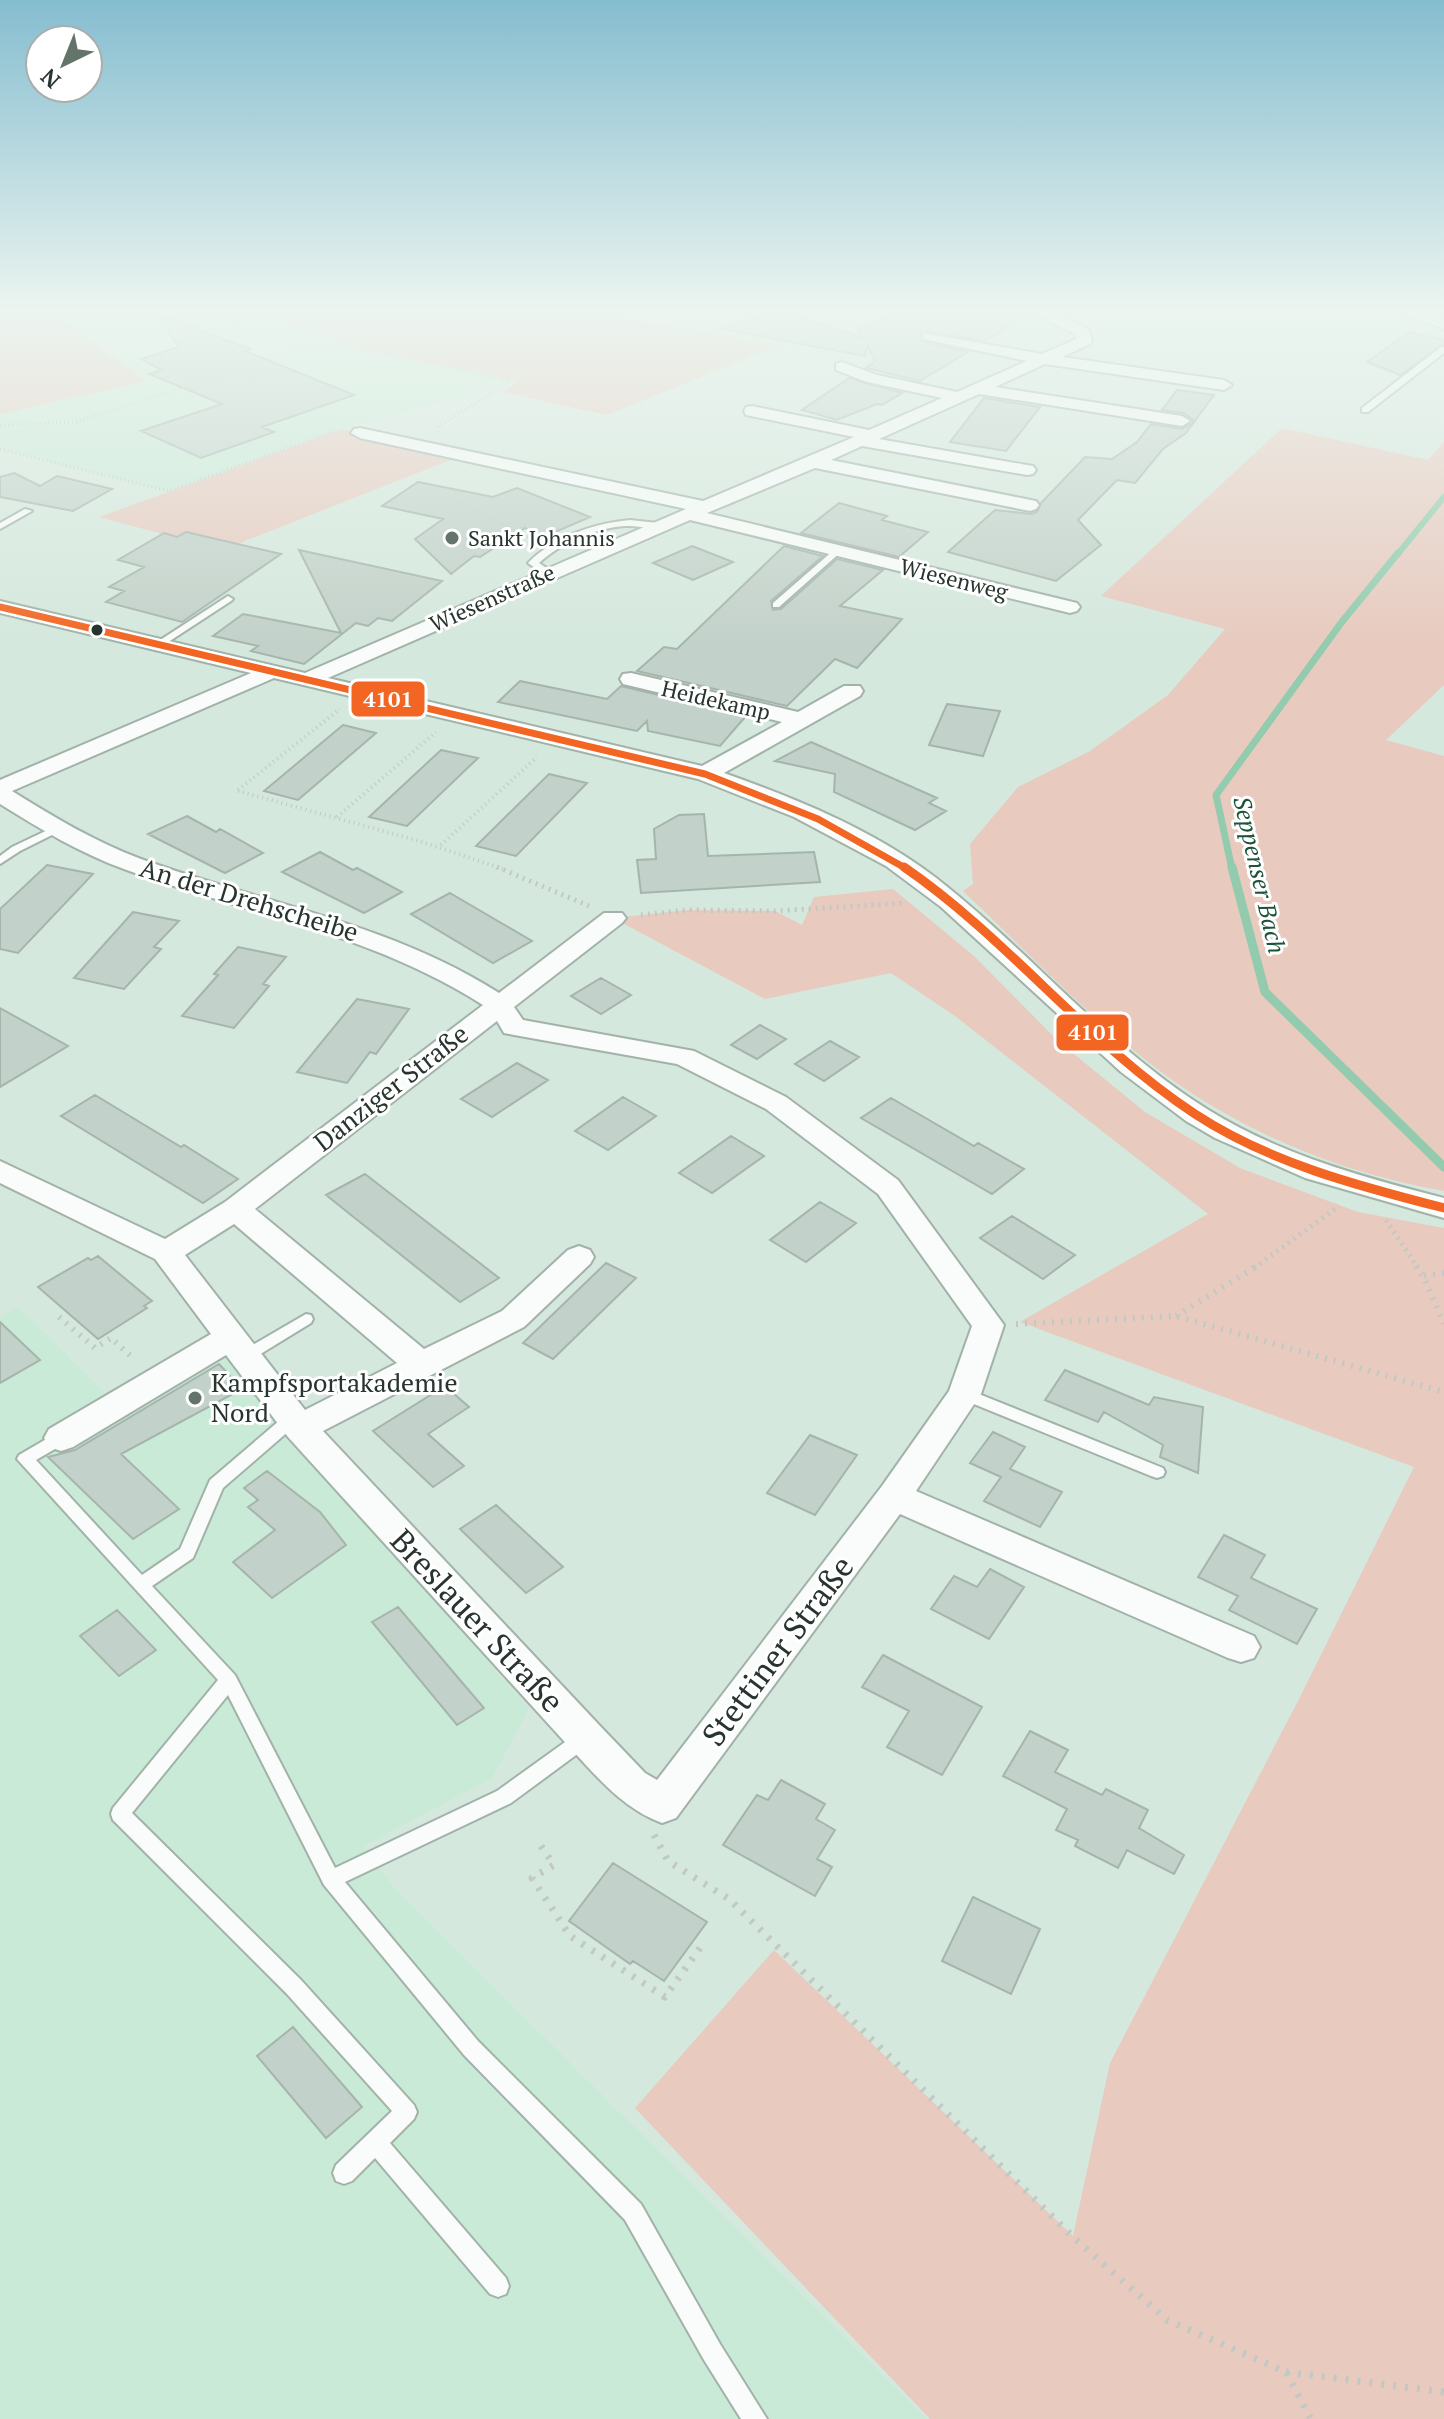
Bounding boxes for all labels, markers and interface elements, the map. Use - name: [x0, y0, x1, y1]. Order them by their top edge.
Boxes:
- north arrow: [24, 24, 104, 104]
- text: N: [34, 62, 66, 95]
- place label: Sankt Johannis: [468, 523, 615, 552]
- marker: Sankt Johannis: [443, 529, 461, 547]
- street label: Wiesenweg: [897, 551, 1012, 606]
- street label: Wiesenstraße: [425, 557, 559, 638]
- unlabelled marker: [89, 622, 105, 638]
- street label: Heidekamp: [659, 673, 773, 726]
- line badge: 4101: [350, 680, 426, 718]
- text: 4101: [363, 684, 413, 713]
- water label: Seppenser Bach: [1226, 793, 1294, 957]
- street label: An der Drehscheibe: [136, 850, 363, 948]
- line badge: 4101: [1055, 1013, 1130, 1052]
- street label: Danziger Straße: [306, 1016, 474, 1158]
- text: 4101: [1068, 1017, 1118, 1046]
- place label: Kampfsportakademie Nord: [211, 1365, 457, 1429]
- marker: Kampfsportakademie Nord: [186, 1389, 204, 1407]
- street label: Breslauer Straße: [382, 1520, 574, 1721]
- street label: Stettiner Straße: [692, 1547, 862, 1754]

